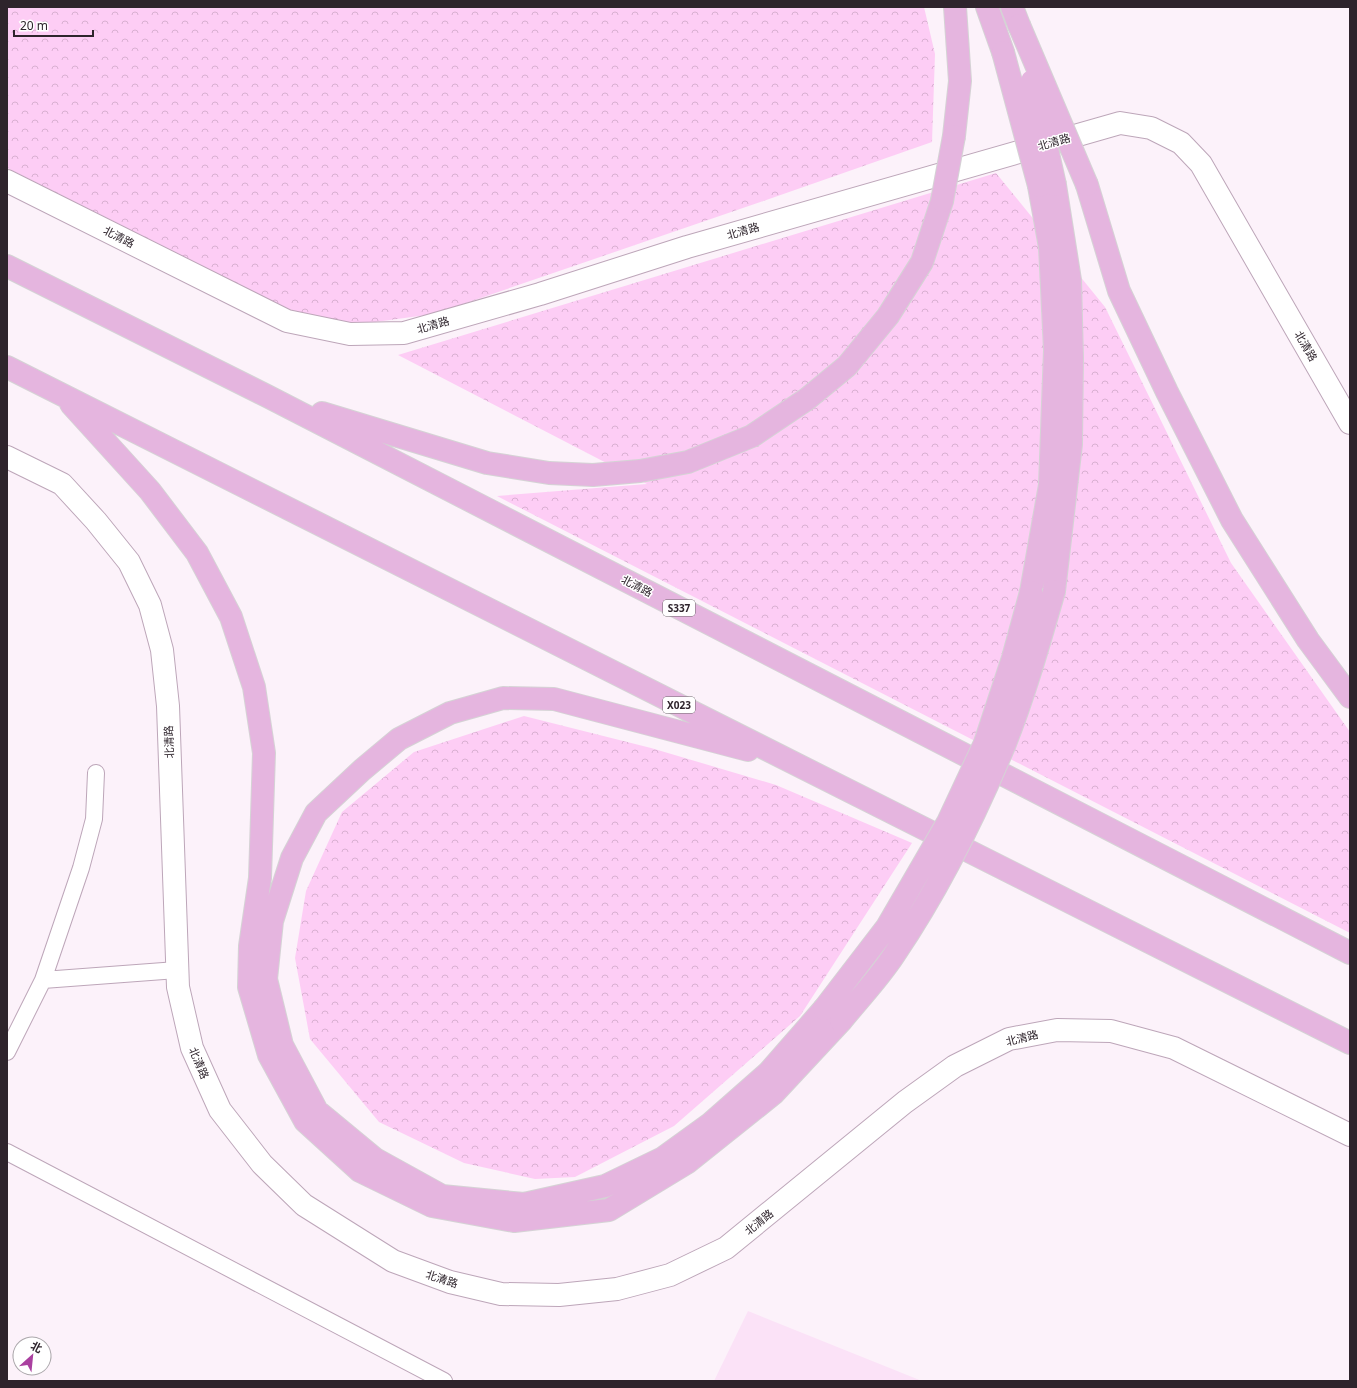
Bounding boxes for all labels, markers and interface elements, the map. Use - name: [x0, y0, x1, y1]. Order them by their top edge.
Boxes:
- scale bar: [14, 12, 93, 38]
- text: 20 m: [20, 17, 48, 34]
- street label: 北清路: [1036, 130, 1072, 153]
- street label: 北清路: [725, 219, 761, 242]
- street label: 北清路: [101, 222, 137, 251]
- street label: 北清路: [415, 313, 451, 336]
- street label: 北清路: [1292, 328, 1321, 364]
- street label: 北清路: [619, 571, 655, 600]
- road number: S337: [663, 600, 695, 616]
- road number: X023: [663, 697, 695, 713]
- street label: 北清路: [160, 725, 177, 759]
- street label: 北清路: [1004, 1026, 1040, 1049]
- street label: 北清路: [186, 1045, 213, 1081]
- street label: 北清路: [741, 1205, 776, 1238]
- street label: 北清路: [424, 1266, 460, 1291]
- north arrow: [12, 1336, 52, 1376]
- text: 北: [28, 1337, 45, 1356]

